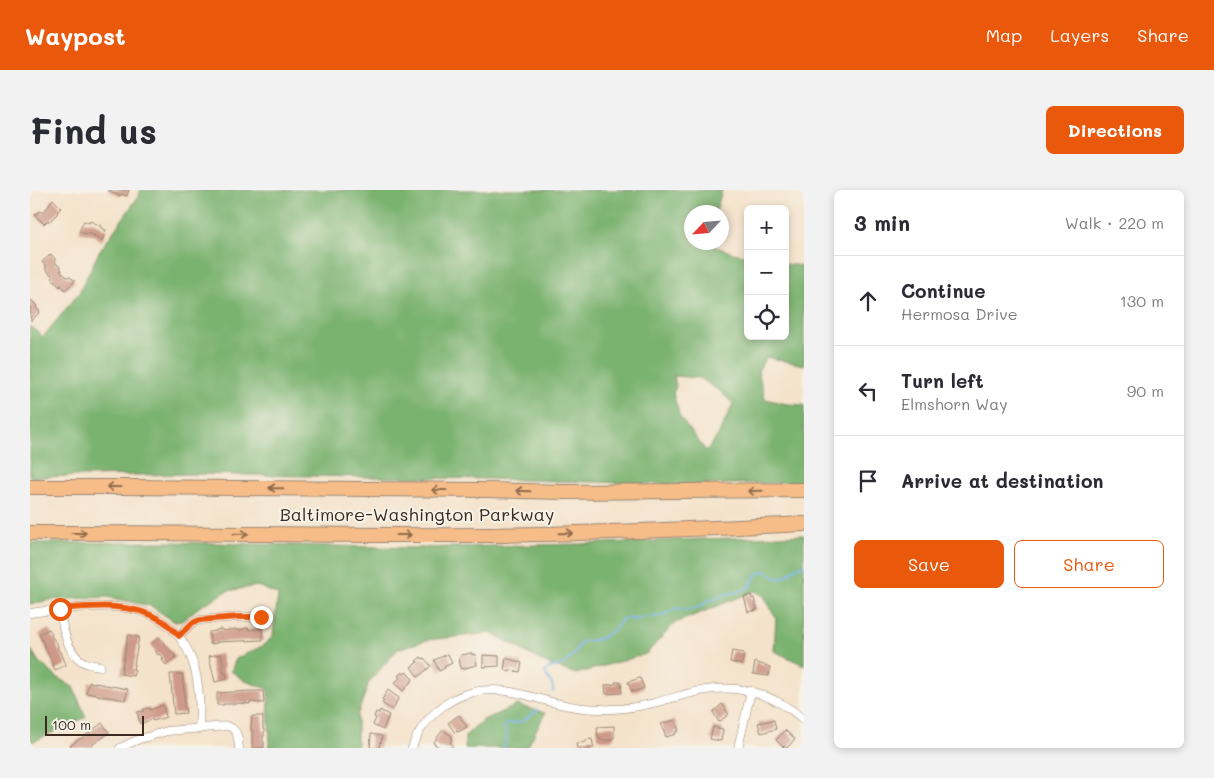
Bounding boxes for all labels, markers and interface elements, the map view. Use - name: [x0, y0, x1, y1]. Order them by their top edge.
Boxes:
- text: Waypost: [25, 20, 126, 51]
- text: Map: [986, 23, 1022, 47]
- text: Layers: [1050, 23, 1109, 47]
- text: Share: [1137, 23, 1189, 47]
- button: Directions: [1046, 106, 1184, 154]
- text: Find us: [30, 107, 157, 153]
- north arrow: [684, 205, 729, 250]
- map controls: [744, 205, 789, 340]
- button: +: [744, 205, 789, 250]
- text: 3 min: [854, 209, 910, 236]
- text: Walk · 220 m: [1065, 212, 1164, 233]
- button: −: [744, 250, 789, 295]
- text: Continue: [901, 278, 986, 303]
- icon: ahead: [854, 287, 882, 315]
- text: 130 m: [1120, 290, 1164, 311]
- button: locate: [744, 295, 789, 340]
- text: Hermosa Drive: [901, 303, 1018, 324]
- text: Turn left: [901, 368, 984, 393]
- icon: left: [854, 377, 882, 405]
- text: 90 m: [1127, 380, 1164, 401]
- text: Elmshorn Way: [901, 393, 1008, 414]
- icon: arrive: [854, 467, 882, 495]
- text: Arrive at destination: [901, 468, 1104, 493]
- one-way arrow: [106, 482, 122, 492]
- one-way arrow: [268, 484, 284, 493]
- one-way arrow: [431, 485, 447, 495]
- one-way arrow: [515, 486, 532, 496]
- one-way arrow: [748, 486, 764, 496]
- street label: Baltimore-Washington Parkway: [280, 502, 554, 526]
- one-way arrow: [70, 528, 86, 538]
- one-way arrow: [558, 528, 574, 538]
- one-way arrow: [232, 529, 249, 539]
- one-way arrow: [395, 530, 411, 540]
- button: Save: [854, 540, 1004, 588]
- button: Share: [1014, 540, 1164, 588]
- route start: [49, 598, 72, 621]
- route end: [250, 606, 273, 629]
- scale bar: [45, 713, 144, 736]
- text: 100 m: [52, 715, 91, 734]

